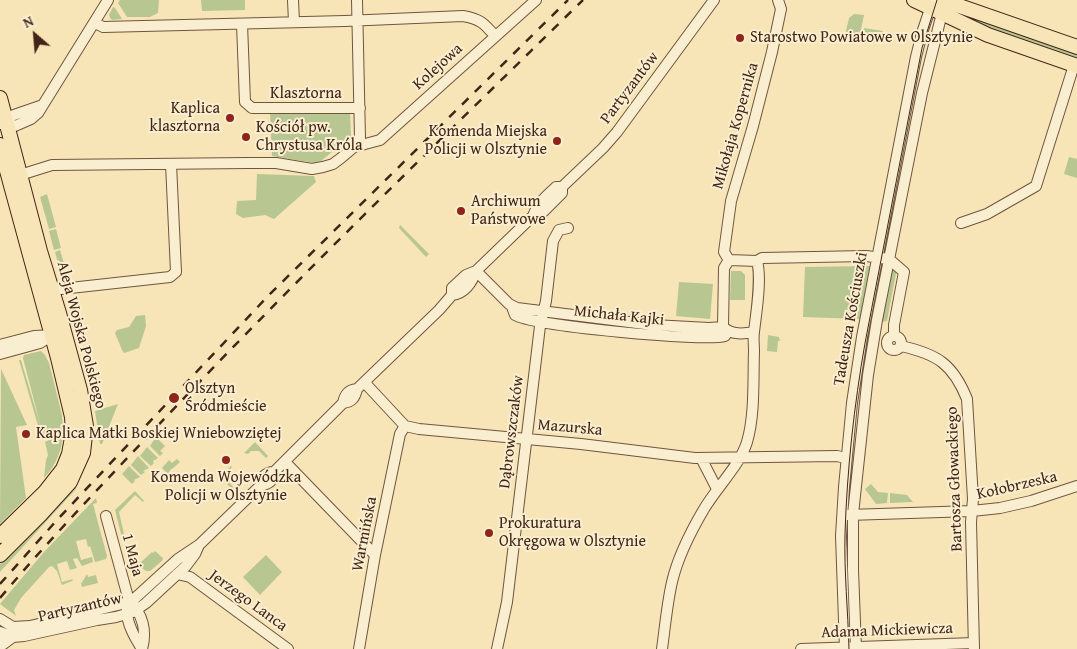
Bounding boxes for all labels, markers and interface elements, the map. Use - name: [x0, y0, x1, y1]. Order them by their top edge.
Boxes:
- north arrow: [10, 10, 60, 60]
- text: N: [19, 11, 37, 33]
- place label: Starostwo Powiatowe w Olsztynie: [750, 28, 973, 48]
- marker: Starostwo Powiatowe w Olsztynie: [734, 32, 746, 44]
- street label: Kolejowa: [409, 40, 467, 94]
- street label: Partyzantów: [597, 48, 663, 128]
- street label: Mikołaja Kopernika: [709, 61, 763, 191]
- street label: Klasztorna: [270, 84, 342, 104]
- place label: Kaplica klasztorna: [150, 99, 220, 137]
- marker: Kaplica klasztorna: [224, 112, 236, 124]
- place label: Kościół pw. Chrystusa Króla: [256, 118, 363, 156]
- place label: Komenda Miejska Policji w Olsztynie: [425, 122, 547, 160]
- marker: Kościół pw. Chrystusa Króla: [240, 131, 252, 143]
- marker: Komenda Miejska Policji w Olsztynie: [551, 135, 563, 147]
- place label: Archiwum Państwowe: [471, 192, 546, 230]
- marker: Archiwum Państwowe: [455, 205, 467, 217]
- street label: Tadeusza Kościuszki: [830, 251, 872, 387]
- street label: Aleja Wojska Polskiego: [52, 259, 110, 411]
- street label: Michała Kajki: [573, 302, 665, 330]
- street label: Dąbrowszczaków: [496, 374, 528, 490]
- place label: Olsztyn Śródmieście: [185, 379, 267, 417]
- marker: Olsztyn Śródmieście: [167, 391, 181, 405]
- street label: Bartosza Głowackiego: [943, 406, 967, 552]
- street label: Mazurska: [537, 416, 603, 440]
- place label: Kaplica Matki Boskiej Wniebowziętej: [36, 424, 281, 444]
- marker: Kaplica Matki Boskiej Wniebowziętej: [20, 428, 32, 440]
- marker: Komenda Wojewódzka Policji w Olsztynie: [220, 454, 232, 466]
- street label: Kołobrzeska: [975, 467, 1059, 505]
- place label: Komenda Wojewódzka Policji w Olsztynie: [151, 468, 301, 506]
- street label: Warmińska: [348, 495, 382, 573]
- place label: Prokuratura Okręgowa w Olsztynie: [499, 514, 646, 552]
- marker: Prokuratura Okręgowa w Olsztynie: [483, 527, 495, 539]
- street label: 1 Maja: [117, 531, 147, 579]
- street label: Jerzego Lanca: [205, 566, 291, 636]
- street label: Partyzantów: [36, 589, 124, 627]
- street label: Adama Mickiewicza: [821, 619, 953, 643]

